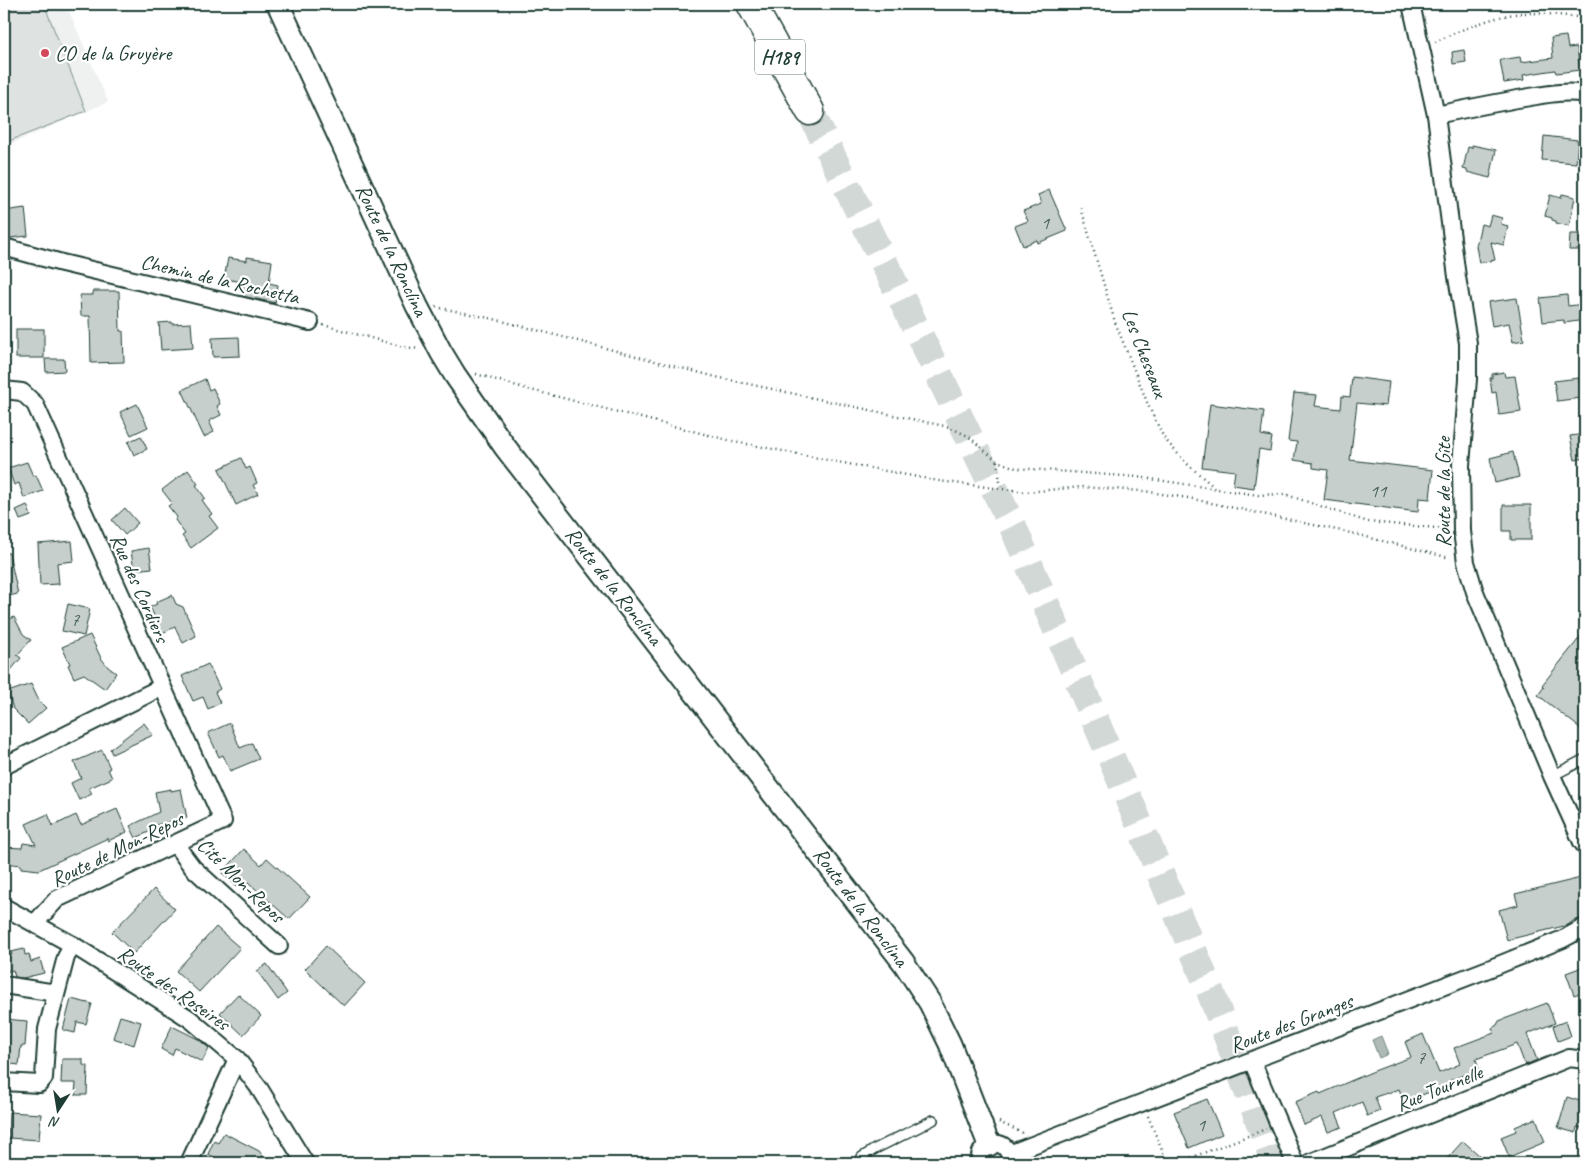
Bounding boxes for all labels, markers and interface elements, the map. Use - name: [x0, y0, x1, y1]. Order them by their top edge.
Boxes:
- place label: CO de la Gruyère: [55, 40, 174, 66]
- road number: H189: [755, 40, 805, 74]
- marker: CO de la Gruyère: [39, 47, 51, 59]
- street label: Route de la Ronclina: [350, 180, 435, 322]
- house number: 1: [1041, 211, 1051, 235]
- street label: Chemin de la Rochetta: [138, 248, 303, 310]
- street label: Les Cheseaux: [1116, 305, 1174, 403]
- street label: Route de la Gîte: [1430, 435, 1456, 547]
- house number: 11: [1369, 479, 1388, 503]
- street label: Route de la Ronclina: [560, 522, 669, 652]
- street label: Rue des Cordiers: [104, 530, 176, 648]
- house number: 7: [71, 608, 81, 632]
- street label: Route de Mon-Repos: [46, 805, 189, 892]
- street label: Cité Mon-Repos: [192, 832, 292, 930]
- street label: Route de la Ronclina: [808, 842, 915, 973]
- street label: Route des Roseires: [113, 940, 236, 1037]
- street label: Route des Granges: [1226, 987, 1358, 1058]
- house number: 7: [1417, 1046, 1427, 1070]
- street label: Rue Tournelle: [1392, 1058, 1487, 1117]
- north arrow: [32, 1084, 82, 1134]
- text: N: [47, 1113, 61, 1131]
- house number: 1: [1197, 1113, 1207, 1137]

